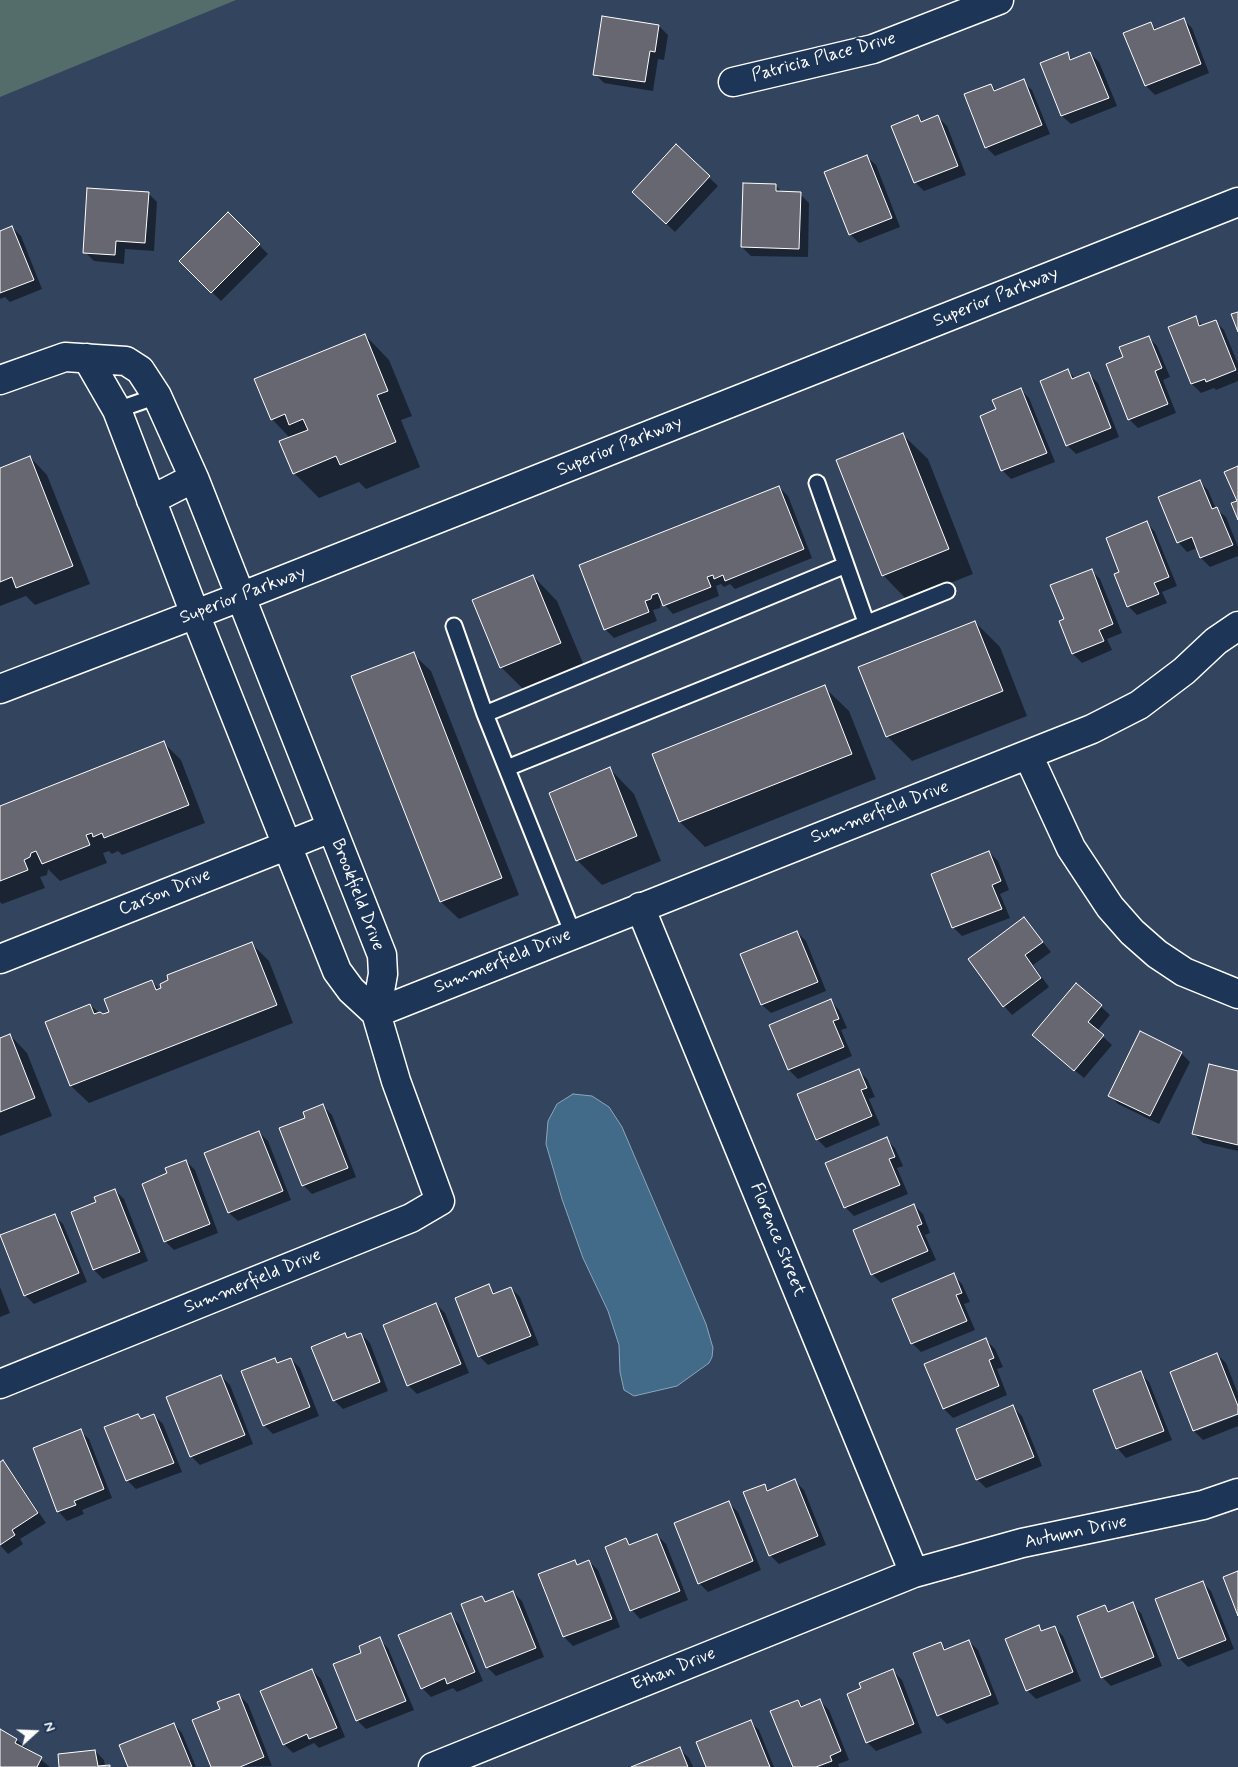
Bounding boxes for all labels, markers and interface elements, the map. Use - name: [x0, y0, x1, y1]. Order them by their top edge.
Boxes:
- street label: Patricia Place Drive: [750, 28, 898, 88]
- street label: Superior Parkway: [930, 263, 1062, 333]
- street label: Superior Parkway: [554, 412, 686, 482]
- street label: Superior Parkway: [177, 562, 309, 630]
- street label: Summerfield Drive: [808, 777, 952, 849]
- street label: Brookfield Drive: [326, 836, 388, 954]
- street label: Carson Drive: [116, 865, 214, 921]
- street label: Summerfield Drive: [431, 925, 575, 999]
- street label: Florence Street: [744, 1180, 810, 1300]
- street label: Summerfield Drive: [181, 1245, 325, 1319]
- street label: Autumn Drive: [1023, 1512, 1129, 1554]
- street label: Ethan Drive: [629, 1643, 719, 1697]
- north arrow: [10, 1707, 60, 1757]
- text: N: [39, 1719, 59, 1734]

